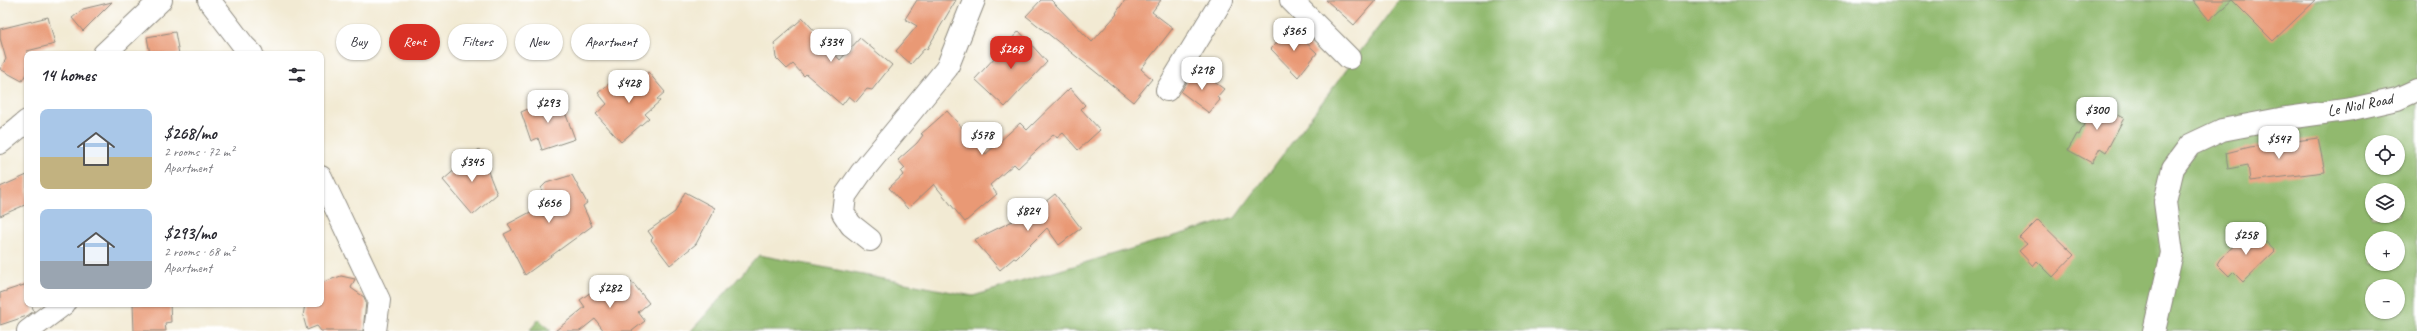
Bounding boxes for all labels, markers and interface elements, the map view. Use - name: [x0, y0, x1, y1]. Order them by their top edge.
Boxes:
- pin: $365: [1270, 18, 1318, 52]
- text: $365: [1282, 23, 1306, 39]
- chip: Buy: [336, 24, 381, 60]
- chip: Rent: [389, 24, 440, 60]
- chip: Filters: [448, 24, 507, 60]
- chip: New: [515, 24, 563, 60]
- chip: Apartment: [571, 24, 650, 60]
- pin: $334: [807, 29, 855, 63]
- text: $334: [819, 34, 843, 50]
- pin: $268: [987, 36, 1035, 70]
- text: $268: [999, 41, 1023, 57]
- pin: $218: [1178, 57, 1226, 91]
- text: $218: [1190, 62, 1214, 78]
- icon: filters: [286, 64, 308, 86]
- text: 14 homes: [40, 65, 96, 86]
- pin: $428: [605, 70, 653, 104]
- text: $428: [617, 75, 641, 91]
- street label: Le Niol Road: [2326, 88, 2397, 121]
- pin: $293: [524, 90, 572, 124]
- text: $293: [536, 95, 560, 111]
- pin: $300: [2073, 97, 2121, 131]
- text: $300: [2085, 102, 2109, 118]
- pin: $578: [958, 122, 1006, 156]
- text: $268/mo: [164, 123, 217, 144]
- icon: home: [72, 125, 120, 173]
- pin: $547: [2255, 126, 2303, 160]
- text: $578: [970, 127, 994, 143]
- text: $547: [2267, 131, 2291, 147]
- map controls: [2365, 135, 2405, 319]
- button: locate: [2365, 135, 2405, 175]
- text: 2 rooms · 72 m²: [164, 144, 234, 160]
- pin: $345: [448, 149, 496, 183]
- text: $345: [460, 154, 484, 170]
- text: Apartment: [164, 160, 212, 176]
- button: layers: [2365, 183, 2405, 223]
- pin: $656: [525, 190, 573, 224]
- text: $656: [537, 195, 561, 211]
- pin: $824: [1004, 198, 1052, 232]
- text: $824: [1016, 203, 1040, 219]
- pin: $258: [2222, 222, 2270, 256]
- text: $293/mo: [164, 223, 216, 244]
- icon: home: [72, 225, 120, 273]
- text: $258: [2234, 227, 2258, 243]
- button: +: [2365, 231, 2405, 271]
- text: 2 rooms · 68 m²: [164, 244, 234, 260]
- text: Apartment: [164, 260, 212, 276]
- pin: $282: [586, 275, 634, 309]
- button: −: [2365, 279, 2405, 319]
- text: $282: [598, 280, 622, 296]

